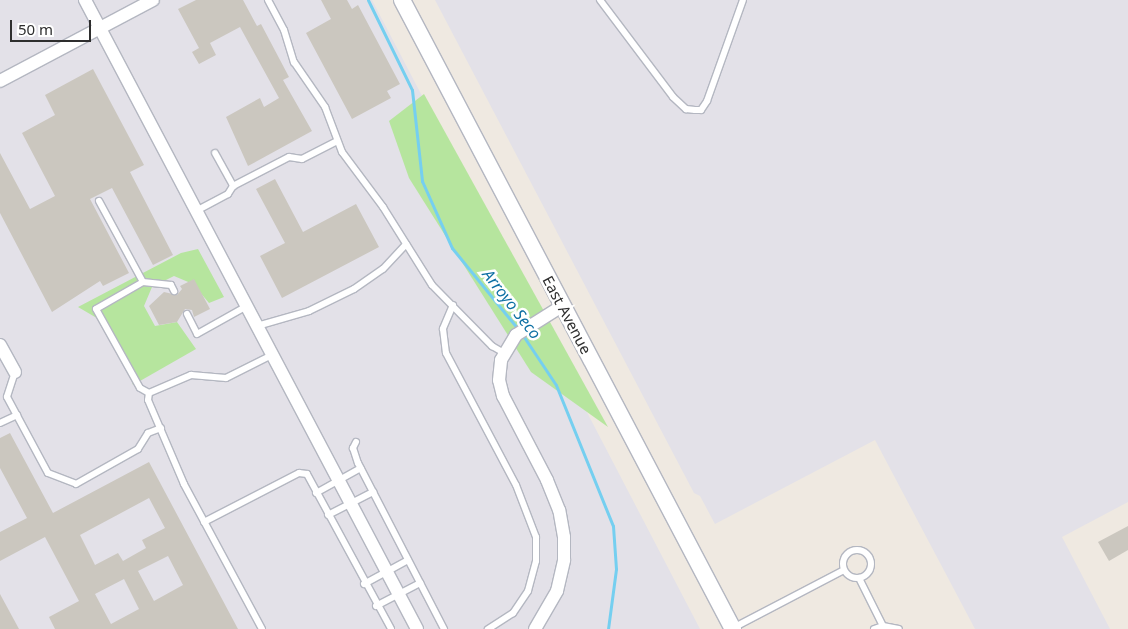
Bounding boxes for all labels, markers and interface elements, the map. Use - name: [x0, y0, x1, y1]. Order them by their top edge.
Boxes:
- scale bar: [12, 10, 94, 42]
- text: 50 m: [18, 19, 53, 39]
- water label: Arroyo Seco: [479, 265, 545, 343]
- street label: East Avenue: [539, 273, 595, 357]

